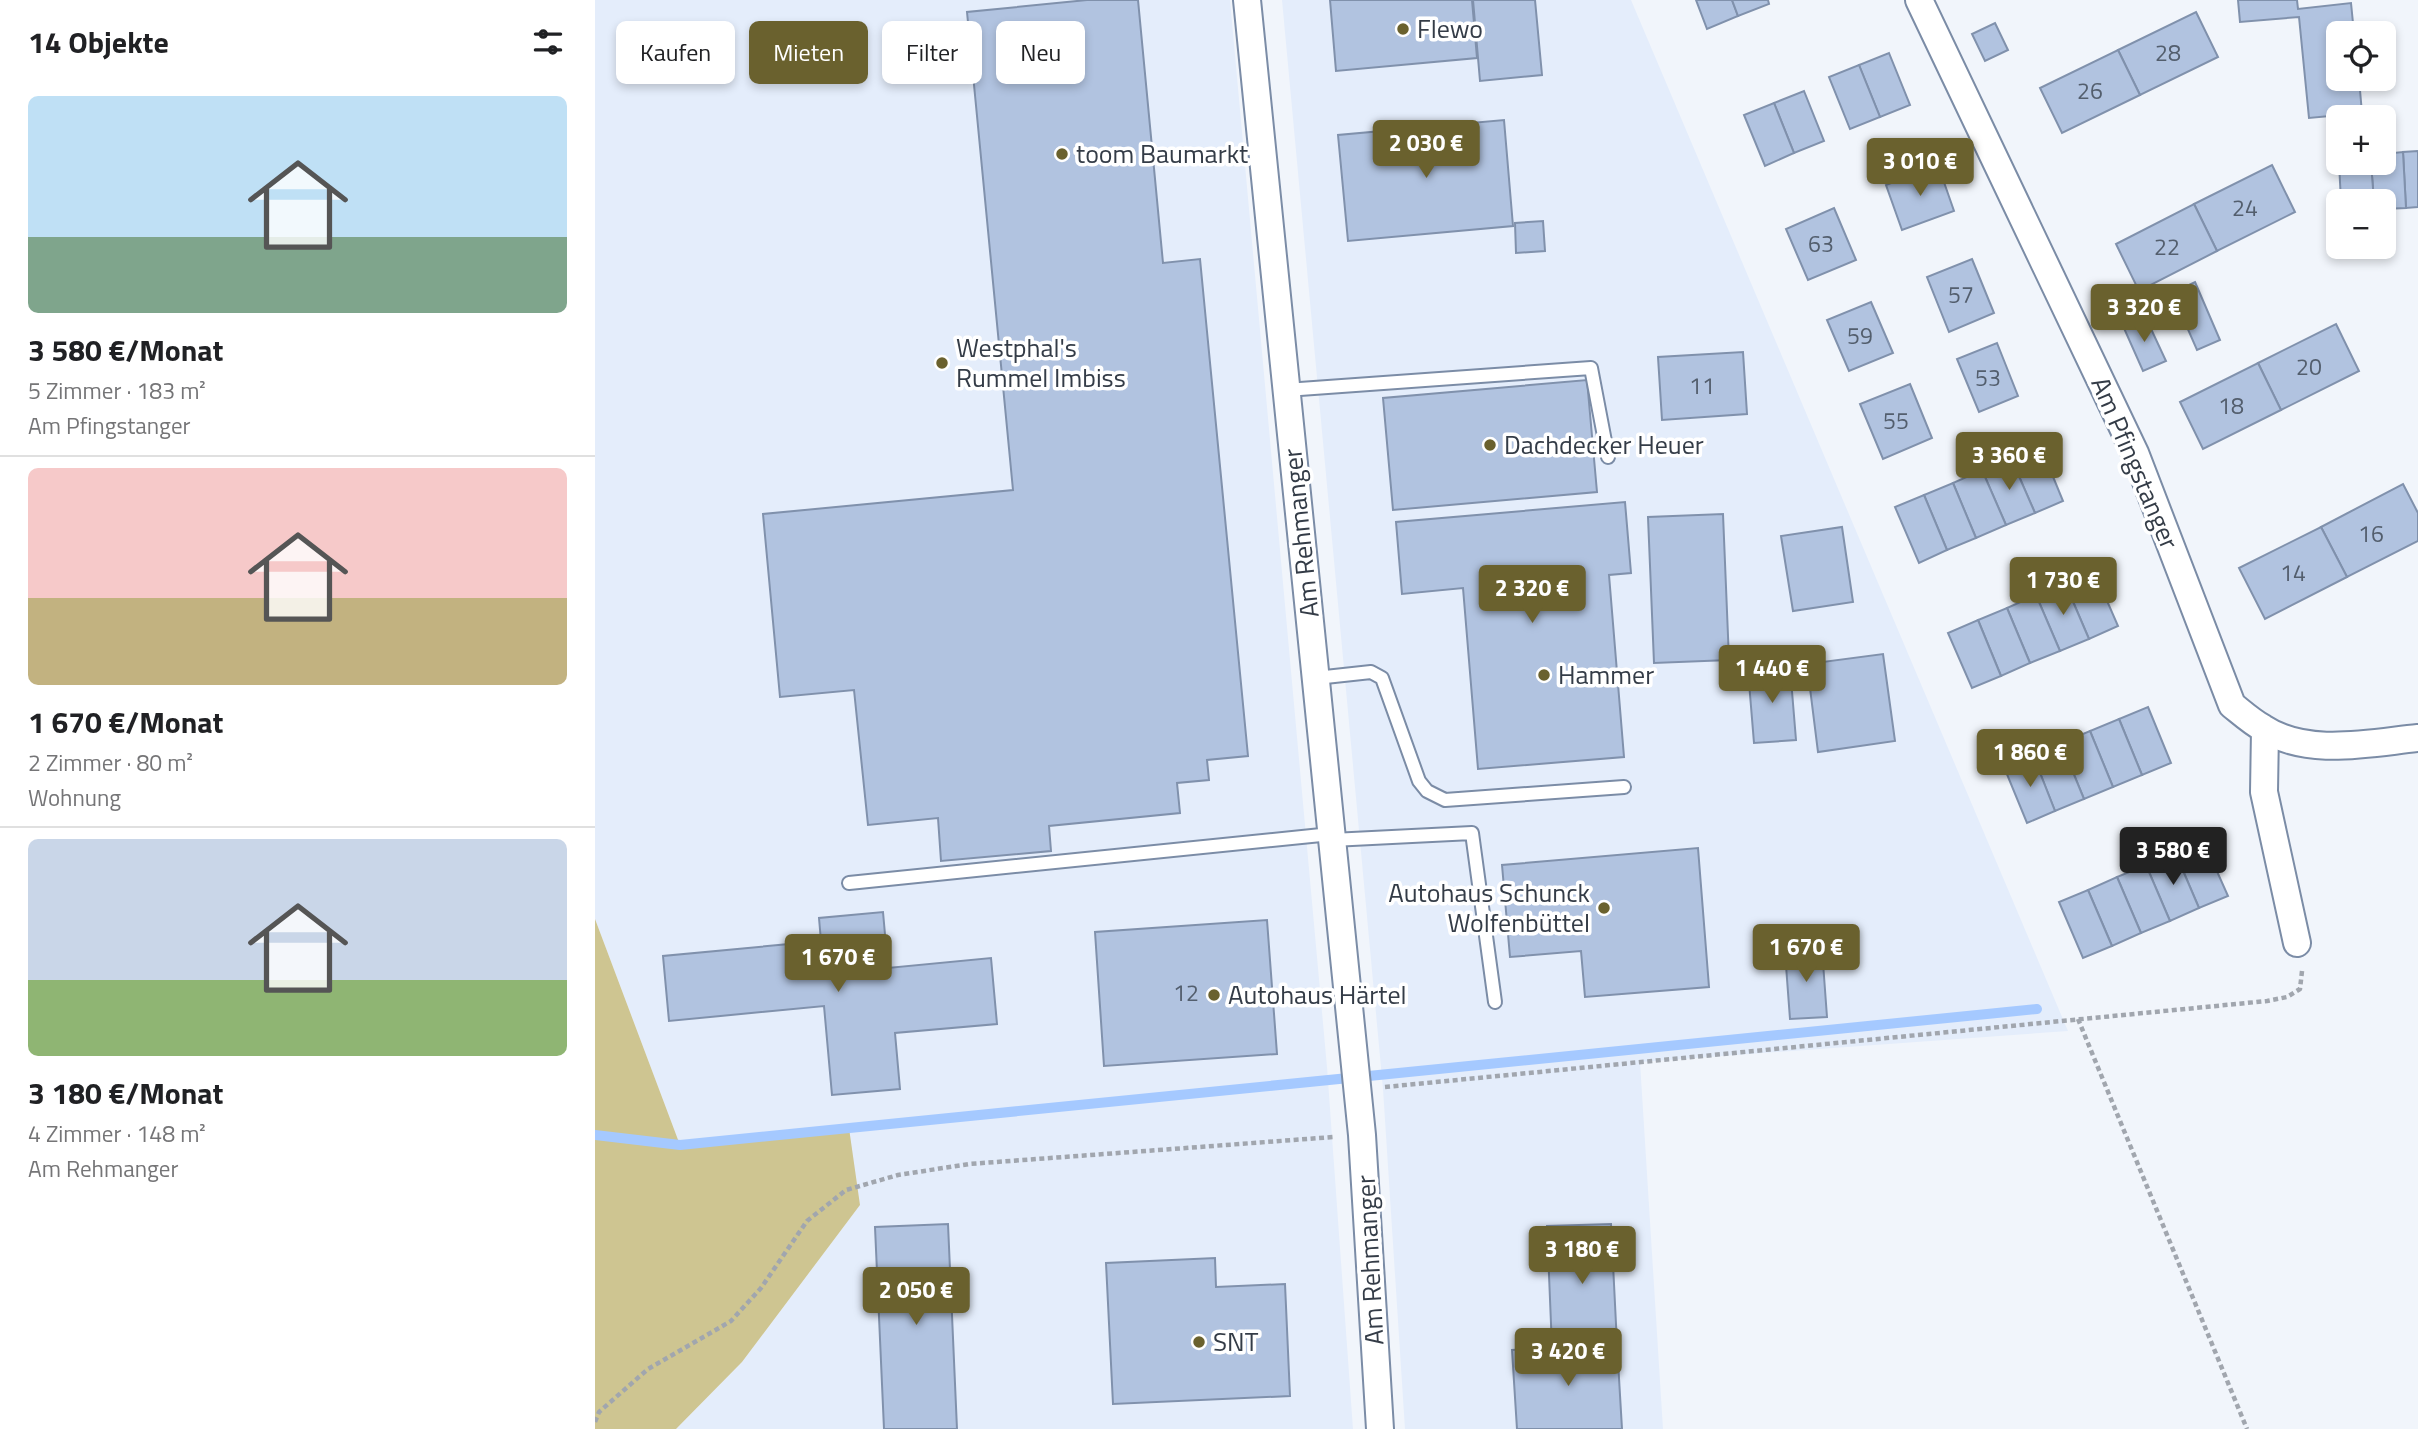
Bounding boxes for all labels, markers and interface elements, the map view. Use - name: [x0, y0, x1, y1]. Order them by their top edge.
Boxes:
- place label: Flewo: [1417, 9, 1483, 48]
- text: 14 Objekte: [28, 19, 169, 65]
- chip: Kaufen: [616, 21, 735, 84]
- chip: Mieten: [749, 21, 868, 84]
- chip: Filter: [882, 21, 982, 84]
- chip: Neu: [996, 21, 1085, 84]
- marker: Flewo: [1395, 21, 1411, 37]
- map controls: [2326, 21, 2396, 259]
- button: locate: [2326, 21, 2396, 91]
- icon: filters: [529, 23, 567, 61]
- house number: 28: [2155, 35, 2181, 70]
- house number: 26: [2077, 73, 2103, 108]
- button: +: [2326, 105, 2396, 175]
- pin: 2 030 €: [1361, 120, 1491, 180]
- text: 2 030 €: [1389, 125, 1463, 160]
- place label: toom Baumarkt: [1076, 134, 1248, 173]
- pin: 3 010 €: [1855, 138, 1985, 198]
- icon: home: [235, 142, 361, 268]
- text: 3 010 €: [1883, 143, 1957, 178]
- marker: toom Baumarkt: [1054, 146, 1070, 162]
- button: −: [2326, 189, 2396, 259]
- house number: 24: [2232, 190, 2258, 225]
- house number: 63: [1808, 226, 1834, 261]
- house number: 22: [2154, 229, 2180, 264]
- house number: 57: [1948, 277, 1974, 312]
- pin: 3 320 €: [2079, 284, 2209, 344]
- text: 3 320 €: [2107, 289, 2181, 324]
- house number: 59: [1847, 318, 1873, 353]
- text: 3 580 €/Monat: [28, 327, 224, 373]
- place label: Westphal's Rummel Imbiss: [956, 328, 1126, 397]
- house number: 20: [2296, 349, 2322, 384]
- marker: Westphal's Rummel Imbiss: [934, 355, 950, 371]
- house number: 53: [1975, 360, 2001, 395]
- house number: 11: [1689, 368, 1715, 403]
- street label: Am Pfingstanger: [2082, 371, 2189, 555]
- text: 5 Zimmer · 183 m²: [28, 373, 206, 408]
- house number: 18: [2218, 388, 2244, 423]
- house number: 55: [1883, 403, 1909, 438]
- text: Am Pfingstanger: [28, 408, 191, 443]
- place label: Dachdecker Heuer: [1504, 425, 1704, 464]
- pin: 3 360 €: [1944, 433, 2074, 492]
- marker: Dachdecker Heuer: [1482, 437, 1498, 453]
- text: 3 360 €: [1972, 437, 2046, 472]
- street label: Am Rehmanger: [1272, 446, 1329, 620]
- icon: home: [235, 514, 361, 640]
- house number: 16: [2358, 516, 2384, 551]
- house number: 14: [2280, 555, 2306, 590]
- pin: 1 730 €: [1998, 558, 2128, 617]
- text: 1 730 €: [2026, 562, 2100, 597]
- pin: 2 320 €: [1467, 566, 1597, 625]
- text: 2 320 €: [1495, 570, 1569, 605]
- pin: 1 440 €: [1707, 646, 1837, 705]
- text: 1 440 €: [1735, 650, 1809, 685]
- place label: Hammer: [1558, 655, 1654, 694]
- marker: Hammer: [1536, 667, 1552, 683]
- text: 1 670 €/Monat: [28, 699, 224, 745]
- pin: 1 860 €: [1965, 730, 2095, 789]
- text: 1 860 €: [1993, 734, 2067, 769]
- text: 2 Zimmer · 80 m²: [28, 745, 193, 780]
- text: Wohnung: [28, 780, 121, 815]
- pin: 3 580 €: [2108, 828, 2238, 887]
- text: 3 580 €: [2136, 832, 2210, 867]
- place label: Autohaus Schunck Wolfenbüttel: [1388, 873, 1590, 942]
- icon: home: [235, 885, 361, 1011]
- marker: Autohaus Schunck Wolfenbüttel: [1596, 900, 1612, 916]
- pin: 1 670 €: [1741, 925, 1871, 984]
- text: 1 670 €: [1769, 929, 1843, 964]
- pin: 1 670 €: [773, 934, 903, 994]
- text: 1 670 €: [801, 939, 875, 974]
- house number: 12: [1173, 975, 1199, 1010]
- place label: Autohaus Härtel: [1228, 975, 1407, 1014]
- marker: Autohaus Härtel: [1206, 987, 1222, 1003]
- text: 3 180 €/Monat: [28, 1070, 224, 1116]
- text: 4 Zimmer · 148 m²: [28, 1116, 206, 1151]
- text: Am Rehmanger: [28, 1151, 178, 1186]
- street label: Am Rehmanger: [1346, 1174, 1393, 1346]
- pin: 3 180 €: [1517, 1226, 1647, 1286]
- text: 3 180 €: [1545, 1231, 1619, 1266]
- pin: 2 050 €: [851, 1268, 981, 1327]
- text: 2 050 €: [879, 1272, 953, 1307]
- place label: SNT: [1213, 1322, 1259, 1361]
- pin: 3 420 €: [1503, 1328, 1633, 1388]
- text: 3 420 €: [1531, 1333, 1605, 1368]
- marker: SNT: [1191, 1334, 1207, 1350]

